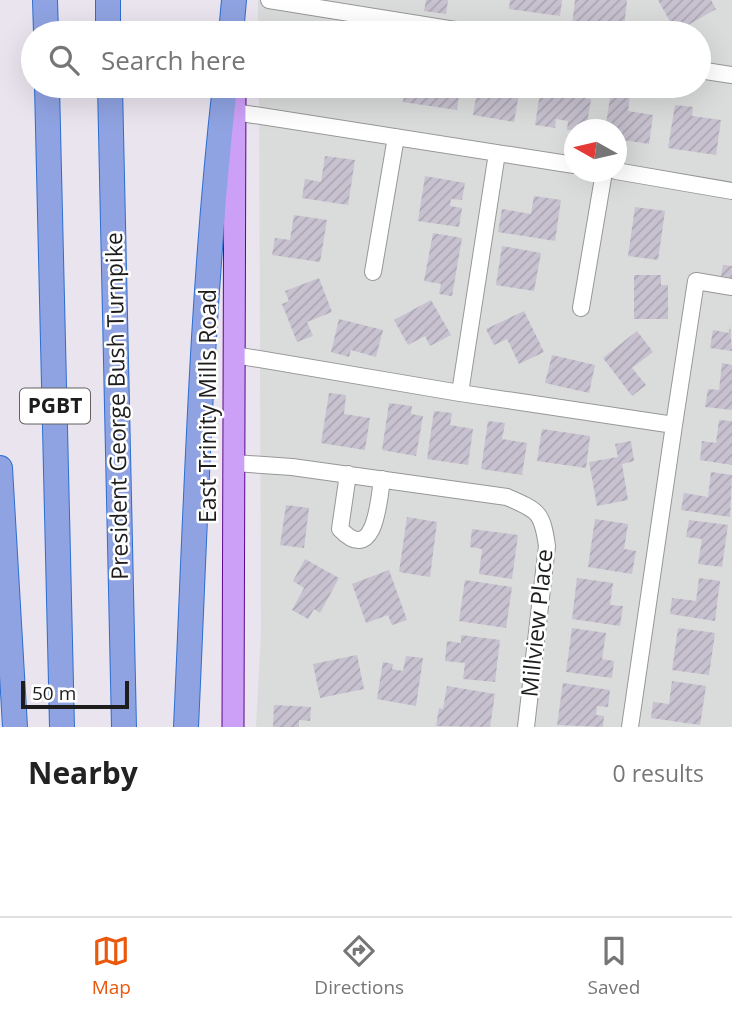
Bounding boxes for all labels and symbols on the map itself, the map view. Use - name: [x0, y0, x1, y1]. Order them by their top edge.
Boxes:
- north arrow: [564, 119, 627, 182]
- street label: President George Bush Turnpike: [97, 232, 135, 580]
- street label: East Trinity Mills Road: [191, 289, 223, 523]
- road number: PGBT: [20, 388, 90, 424]
- street label: Millview Place: [512, 547, 560, 698]
- scale bar: [21, 678, 130, 710]

